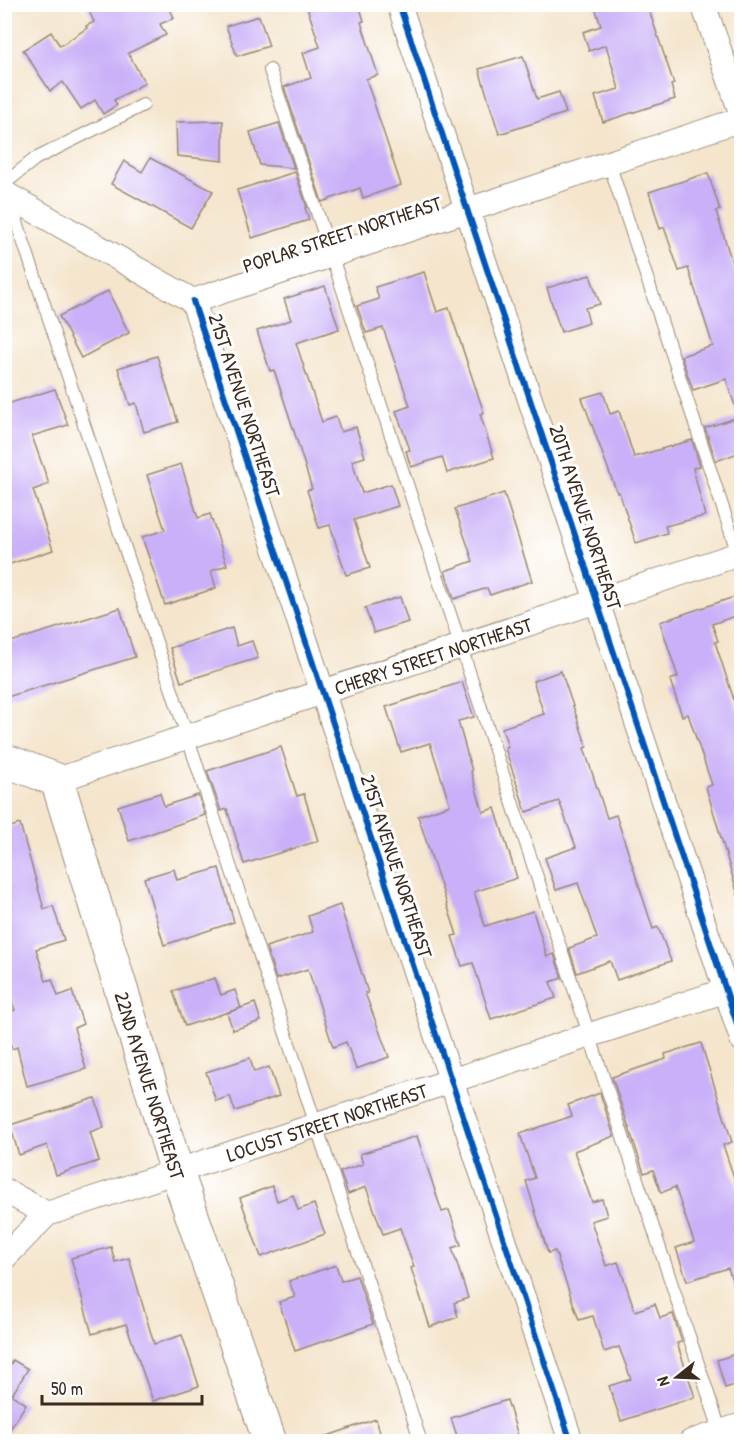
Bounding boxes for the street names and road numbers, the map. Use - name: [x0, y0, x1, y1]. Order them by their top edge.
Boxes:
- street label: POPLAR STREET NORTHEAST: [239, 189, 445, 279]
- street label: 21ST AVENUE NORTHEAST: [203, 310, 288, 501]
- street label: 20TH AVENUE NORTHEAST: [543, 421, 629, 614]
- street label: CHERRY STREET NORTHEAST: [330, 610, 536, 701]
- street label: 21ST AVENUE NORTHEAST: [355, 771, 440, 962]
- street label: 22ND AVENUE NORTHEAST: [109, 988, 192, 1184]
- street label: LOCUST STREET NORTHEAST: [223, 1076, 431, 1167]

